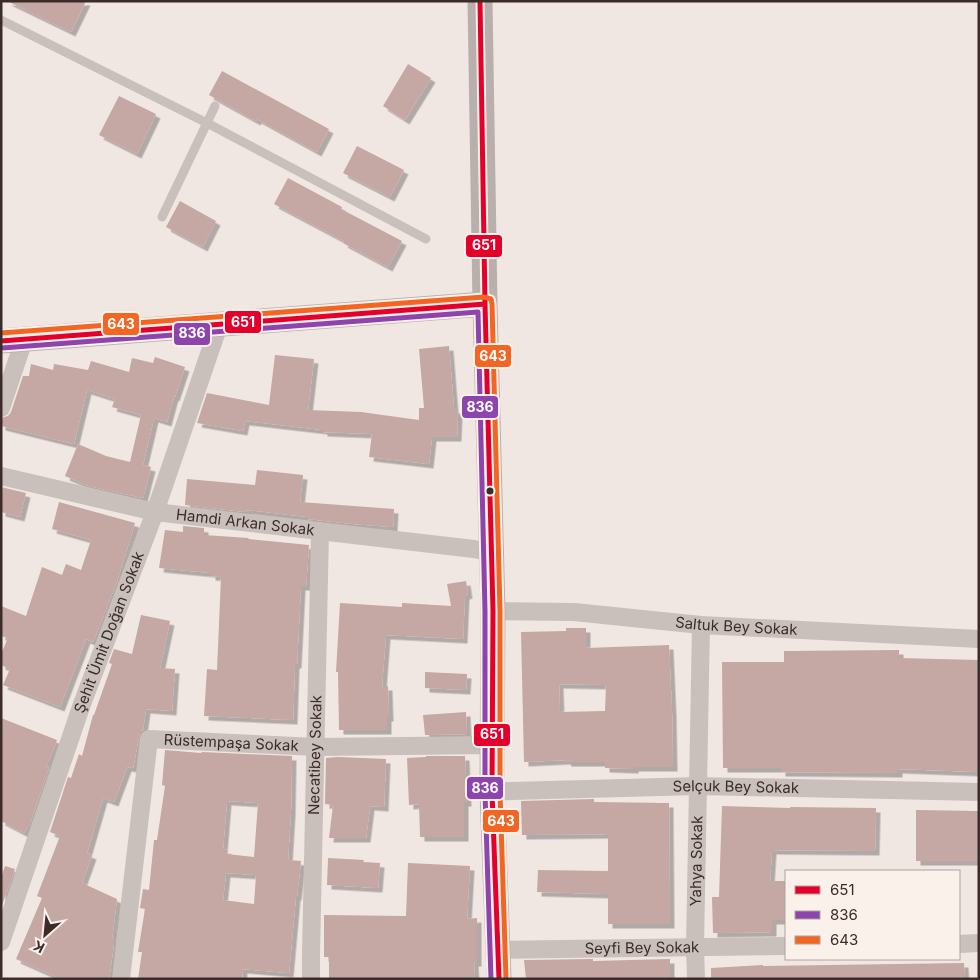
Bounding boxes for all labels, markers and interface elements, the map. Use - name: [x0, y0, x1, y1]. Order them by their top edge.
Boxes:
- line badge: 651: [465, 234, 503, 258]
- text: 651: [472, 236, 496, 253]
- line badge: 651: [224, 310, 262, 334]
- line badge: 643: [102, 312, 140, 336]
- text: 651: [231, 313, 255, 330]
- text: 643: [107, 315, 135, 332]
- line badge: 836: [173, 322, 211, 346]
- text: 836: [178, 324, 206, 341]
- line badge: 643: [474, 344, 512, 368]
- text: 643: [479, 347, 507, 364]
- line badge: 836: [461, 395, 499, 419]
- text: 836: [466, 398, 494, 415]
- unlabelled marker: [485, 486, 495, 496]
- street label: Hamdi Arkan Sokak: [175, 505, 316, 540]
- street label: Şehit Ümit Doğan Sokak: [70, 548, 148, 715]
- street label: Saltuk Bey Sokak: [674, 612, 799, 639]
- street label: Necatibey Sokak: [304, 694, 326, 815]
- line badge: 651: [473, 723, 511, 747]
- text: 651: [480, 725, 504, 742]
- street label: Rüstempaşa Sokak: [163, 730, 300, 755]
- line badge: 836: [466, 776, 504, 800]
- street label: Selçuk Bey Sokak: [672, 776, 800, 797]
- text: 836: [471, 779, 499, 796]
- line badge: 643: [482, 809, 520, 833]
- text: 643: [487, 812, 515, 829]
- street label: Yahya Sokak: [686, 815, 706, 907]
- legend: [785, 870, 960, 960]
- text: 651: [830, 880, 855, 899]
- text: 836: [830, 905, 858, 924]
- north arrow: [20, 910, 70, 960]
- text: 643: [830, 930, 858, 949]
- text: K: [31, 937, 47, 957]
- street label: Seyfi Bey Sokak: [585, 937, 700, 958]

